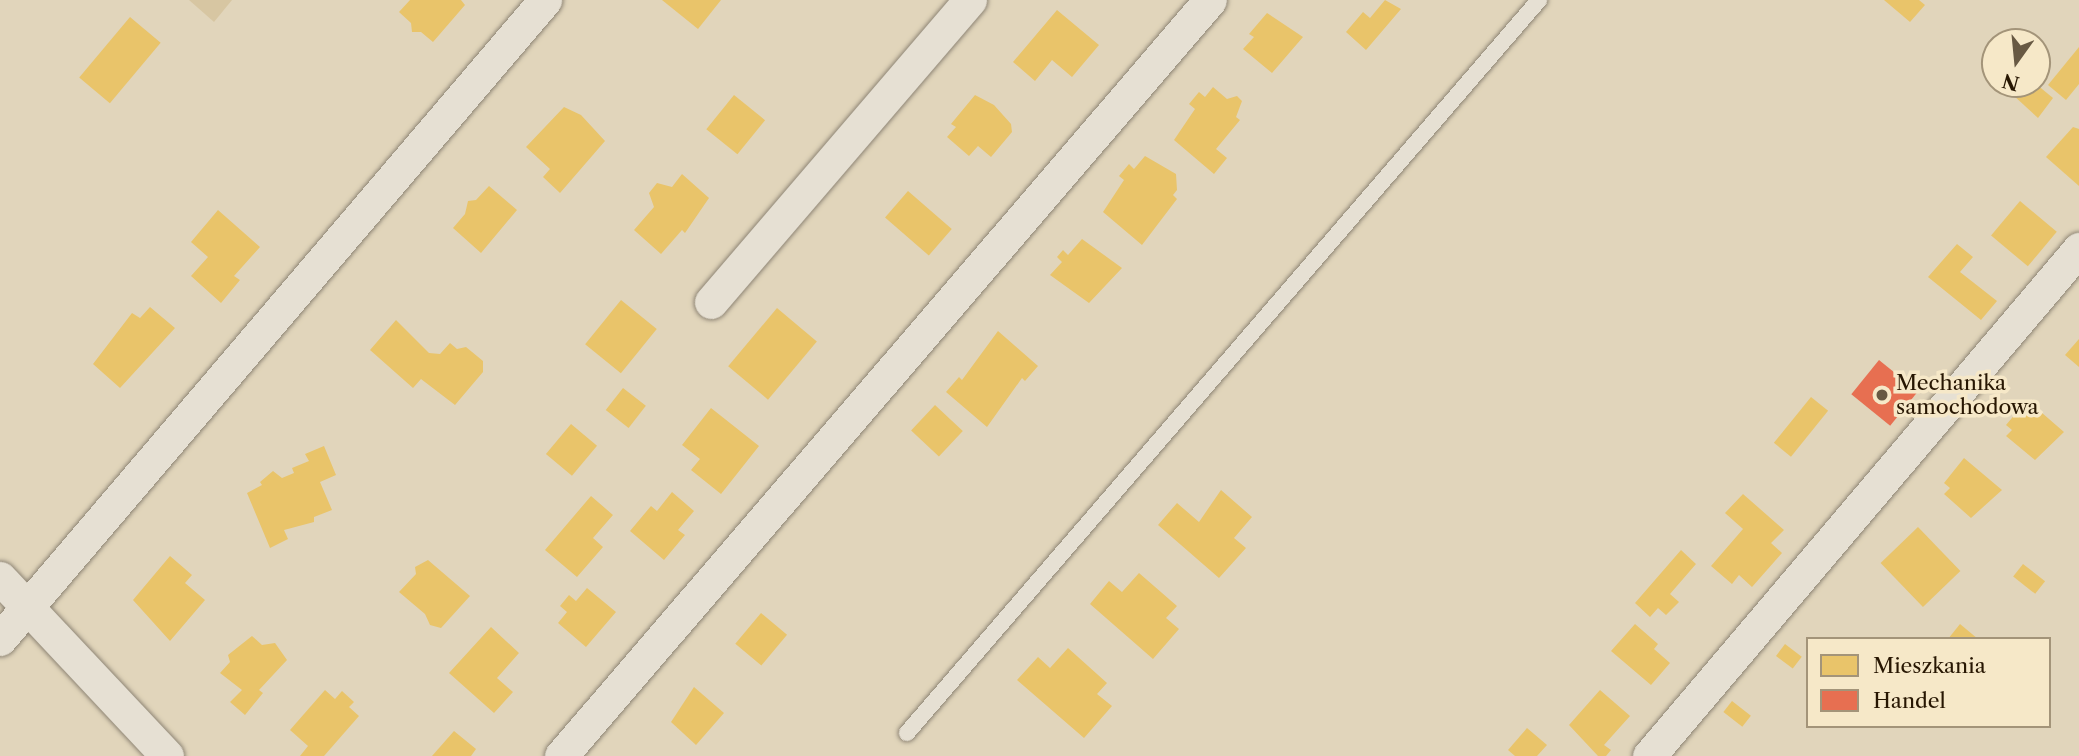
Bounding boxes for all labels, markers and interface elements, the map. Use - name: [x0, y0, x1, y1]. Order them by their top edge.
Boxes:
- north arrow: [1981, 28, 2051, 98]
- text: N: [2000, 69, 2022, 95]
- place label: Mechanika samochodowa: [1896, 370, 2039, 420]
- marker: Mechanika samochodowa: [1874, 387, 1890, 403]
- legend: [1806, 637, 2051, 728]
- text: Mieszkania: [1873, 653, 1986, 678]
- text: Handel: [1873, 688, 1946, 713]

